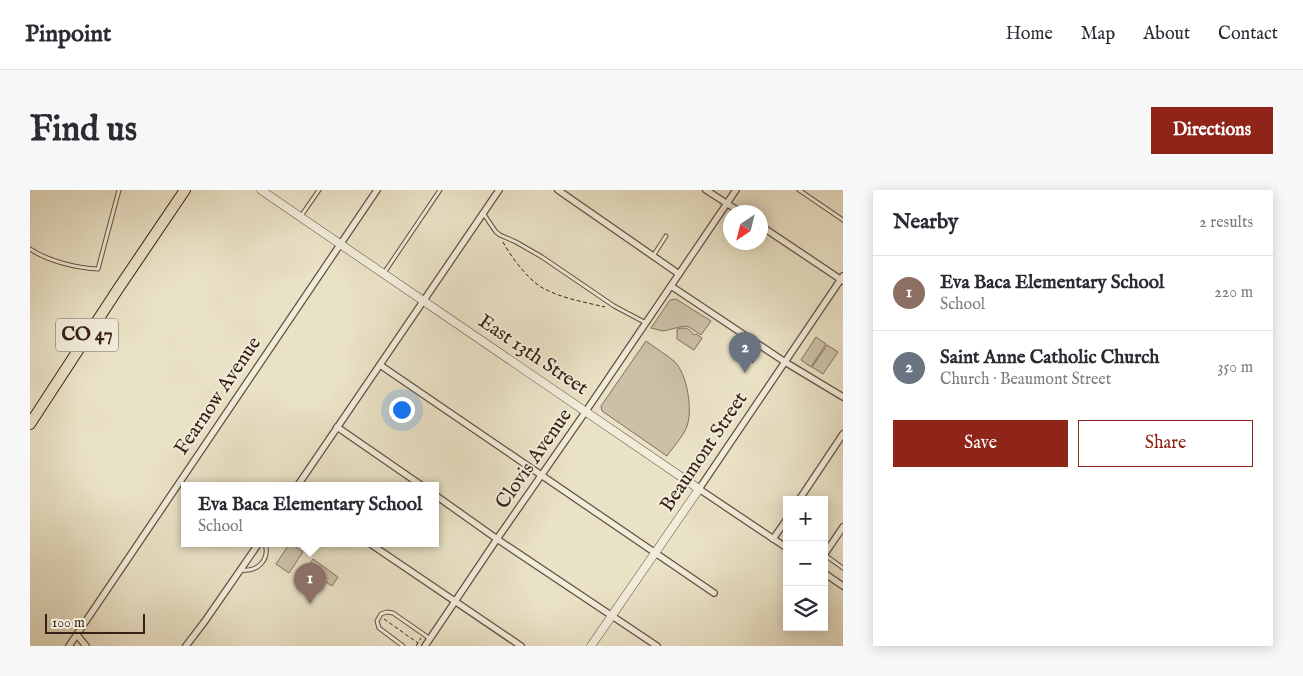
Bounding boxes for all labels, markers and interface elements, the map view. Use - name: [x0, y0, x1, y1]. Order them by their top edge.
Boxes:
- text: Pinpoint: [25, 19, 111, 50]
- text: Home: [1006, 23, 1053, 46]
- text: Map: [1081, 23, 1115, 46]
- text: About: [1143, 23, 1190, 46]
- text: Contact: [1218, 23, 1278, 46]
- button: Directions: [1151, 107, 1273, 154]
- text: Find us: [30, 108, 137, 153]
- north arrow: [723, 205, 768, 250]
- text: Nearby: [893, 209, 958, 236]
- text: 2 results: [1199, 213, 1253, 233]
- text: Eva Baca Elementary School: [940, 271, 1164, 295]
- text: 1: [906, 283, 912, 303]
- text: 220 m: [1214, 283, 1253, 303]
- text: School: [940, 295, 985, 315]
- street label: East 13th Street: [473, 309, 593, 401]
- road number: CO 47: [56, 318, 118, 352]
- street label: Fearnow Avenue: [169, 332, 267, 460]
- pin: 2: [729, 332, 761, 373]
- text: Saint Anne Catholic Church: [940, 346, 1159, 370]
- text: 2: [905, 358, 913, 378]
- text: 350 m: [1218, 358, 1253, 378]
- text: Church · Beaumont Street: [940, 370, 1111, 390]
- street label: Beaumont Street: [655, 387, 753, 517]
- your location: [389, 397, 415, 423]
- street label: Clovis Avenue: [490, 404, 578, 514]
- button: Save: [893, 420, 1068, 467]
- button: Share: [1078, 420, 1253, 467]
- popup: [181, 482, 439, 547]
- text: Eva Baca Elementary School: [198, 493, 422, 517]
- map controls: [783, 496, 828, 631]
- button: +: [783, 496, 828, 541]
- text: School: [198, 517, 243, 537]
- button: −: [783, 541, 828, 586]
- pin: 1: [294, 563, 326, 604]
- button: layers: [783, 586, 828, 631]
- scale bar: [45, 611, 145, 634]
- text: 100 m: [52, 614, 85, 632]

